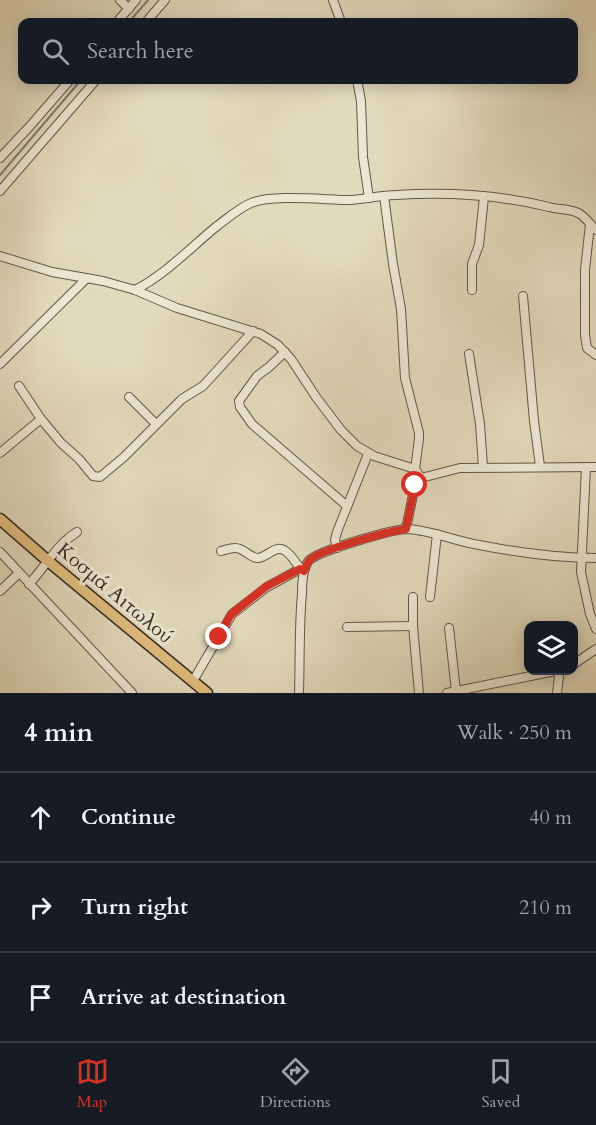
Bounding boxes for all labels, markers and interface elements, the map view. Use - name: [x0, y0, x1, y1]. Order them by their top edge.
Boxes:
- search box: [18, 18, 578, 84]
- icon: search: [39, 35, 72, 68]
- text: Search here: [87, 36, 194, 66]
- route start: [401, 471, 427, 497]
- street label: Κοσμά Αιτωλού: [51, 537, 179, 649]
- map controls: [524, 621, 578, 675]
- button: layers: [524, 621, 578, 675]
- route end: [205, 623, 231, 649]
- text: 4 min: [24, 715, 93, 750]
- text: Walk · 250 m: [457, 719, 572, 746]
- icon: ahead: [24, 801, 57, 834]
- text: Continue: [81, 802, 176, 832]
- text: 40 m: [529, 804, 572, 831]
- icon: right: [24, 891, 57, 924]
- text: Turn right: [81, 892, 188, 922]
- text: 210 m: [519, 894, 572, 921]
- icon: arrive: [24, 981, 57, 1014]
- text: Arrive at destination: [81, 982, 286, 1012]
- tab: Map: [76, 1055, 109, 1113]
- tab: Directions: [260, 1055, 330, 1113]
- tab: Saved: [482, 1055, 520, 1113]

